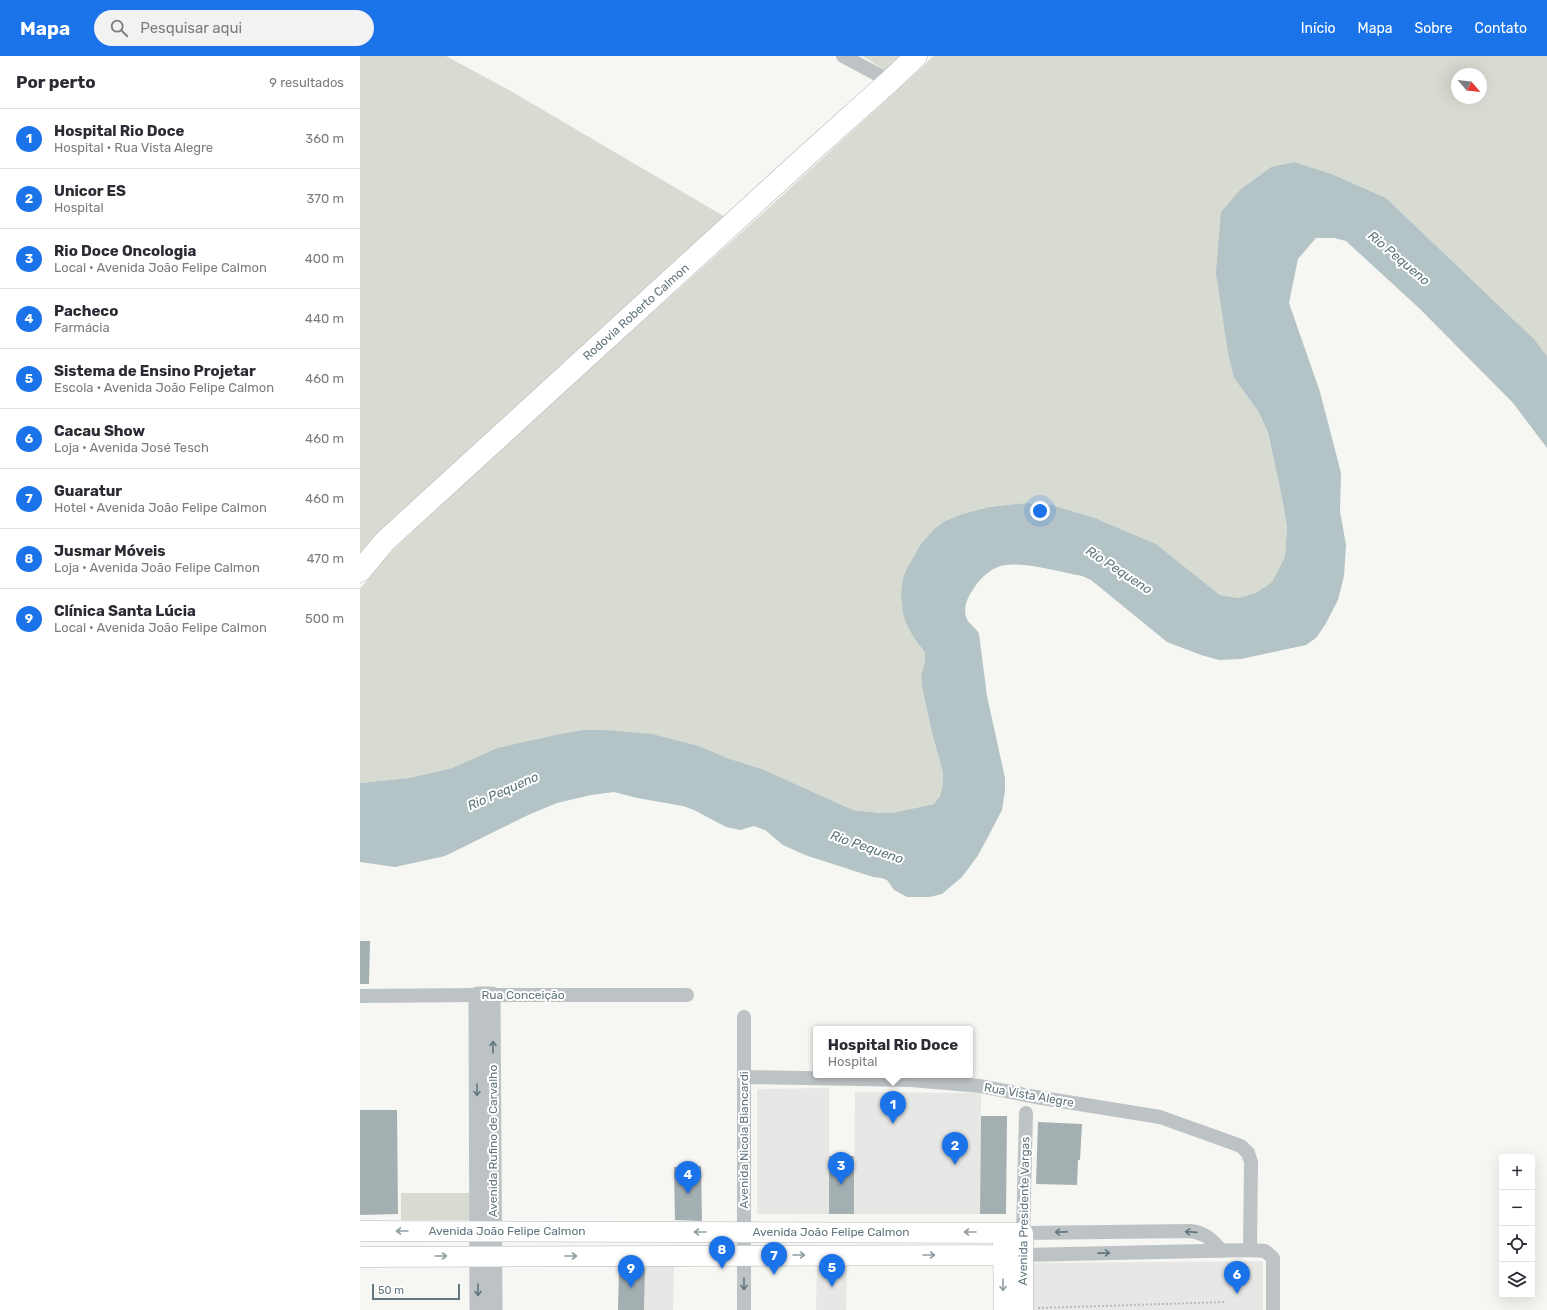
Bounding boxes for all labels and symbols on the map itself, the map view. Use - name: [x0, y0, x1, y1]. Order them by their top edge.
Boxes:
- north arrow: [1451, 68, 1487, 104]
- water label: Rio Pequeno: [1365, 228, 1433, 288]
- street label: Rodovia Roberto Calmon: [580, 261, 692, 363]
- your location: [1030, 501, 1050, 521]
- water label: Rio Pequeno: [1083, 543, 1155, 597]
- water label: Rio Pequeno: [465, 769, 541, 813]
- water label: Rio Pequeno: [829, 828, 905, 866]
- street label: Rua Conceição: [481, 988, 565, 1002]
- one-way arrow: [489, 1041, 497, 1054]
- street label: Avenida Rufino de Carvalho: [486, 1065, 500, 1217]
- street label: Avenida Nicola Biancardi: [737, 1071, 751, 1209]
- street label: Rua Vista Alegre: [983, 1080, 1075, 1110]
- one-way arrow: [473, 1083, 481, 1096]
- pin: 1: [880, 1091, 906, 1124]
- pin: 2: [942, 1132, 968, 1165]
- street label: Avenida Presidente Vargas: [1016, 1136, 1032, 1286]
- pin: 3: [828, 1152, 854, 1185]
- pin: 4: [675, 1161, 701, 1194]
- street label: Avenida João Felipe Calmon: [428, 1224, 586, 1238]
- street label: Avenida João Felipe Calmon: [752, 1225, 910, 1239]
- one-way arrow: [396, 1227, 409, 1235]
- one-way arrow: [694, 1228, 707, 1236]
- one-way arrow: [964, 1228, 977, 1236]
- one-way arrow: [1055, 1228, 1068, 1236]
- one-way arrow: [1184, 1228, 1197, 1235]
- pin: 8: [709, 1236, 735, 1269]
- pin: 7: [761, 1242, 787, 1275]
- one-way arrow: [1097, 1249, 1110, 1257]
- one-way arrow: [792, 1251, 805, 1259]
- one-way arrow: [922, 1251, 935, 1259]
- one-way arrow: [434, 1252, 447, 1260]
- one-way arrow: [564, 1252, 577, 1260]
- pin: 5: [819, 1254, 845, 1287]
- pin: 9: [618, 1255, 644, 1288]
- pin: 6: [1224, 1261, 1250, 1294]
- one-way arrow: [740, 1277, 748, 1290]
- one-way arrow: [999, 1278, 1007, 1291]
- scale bar: [372, 1282, 460, 1301]
- one-way arrow: [474, 1283, 482, 1296]

